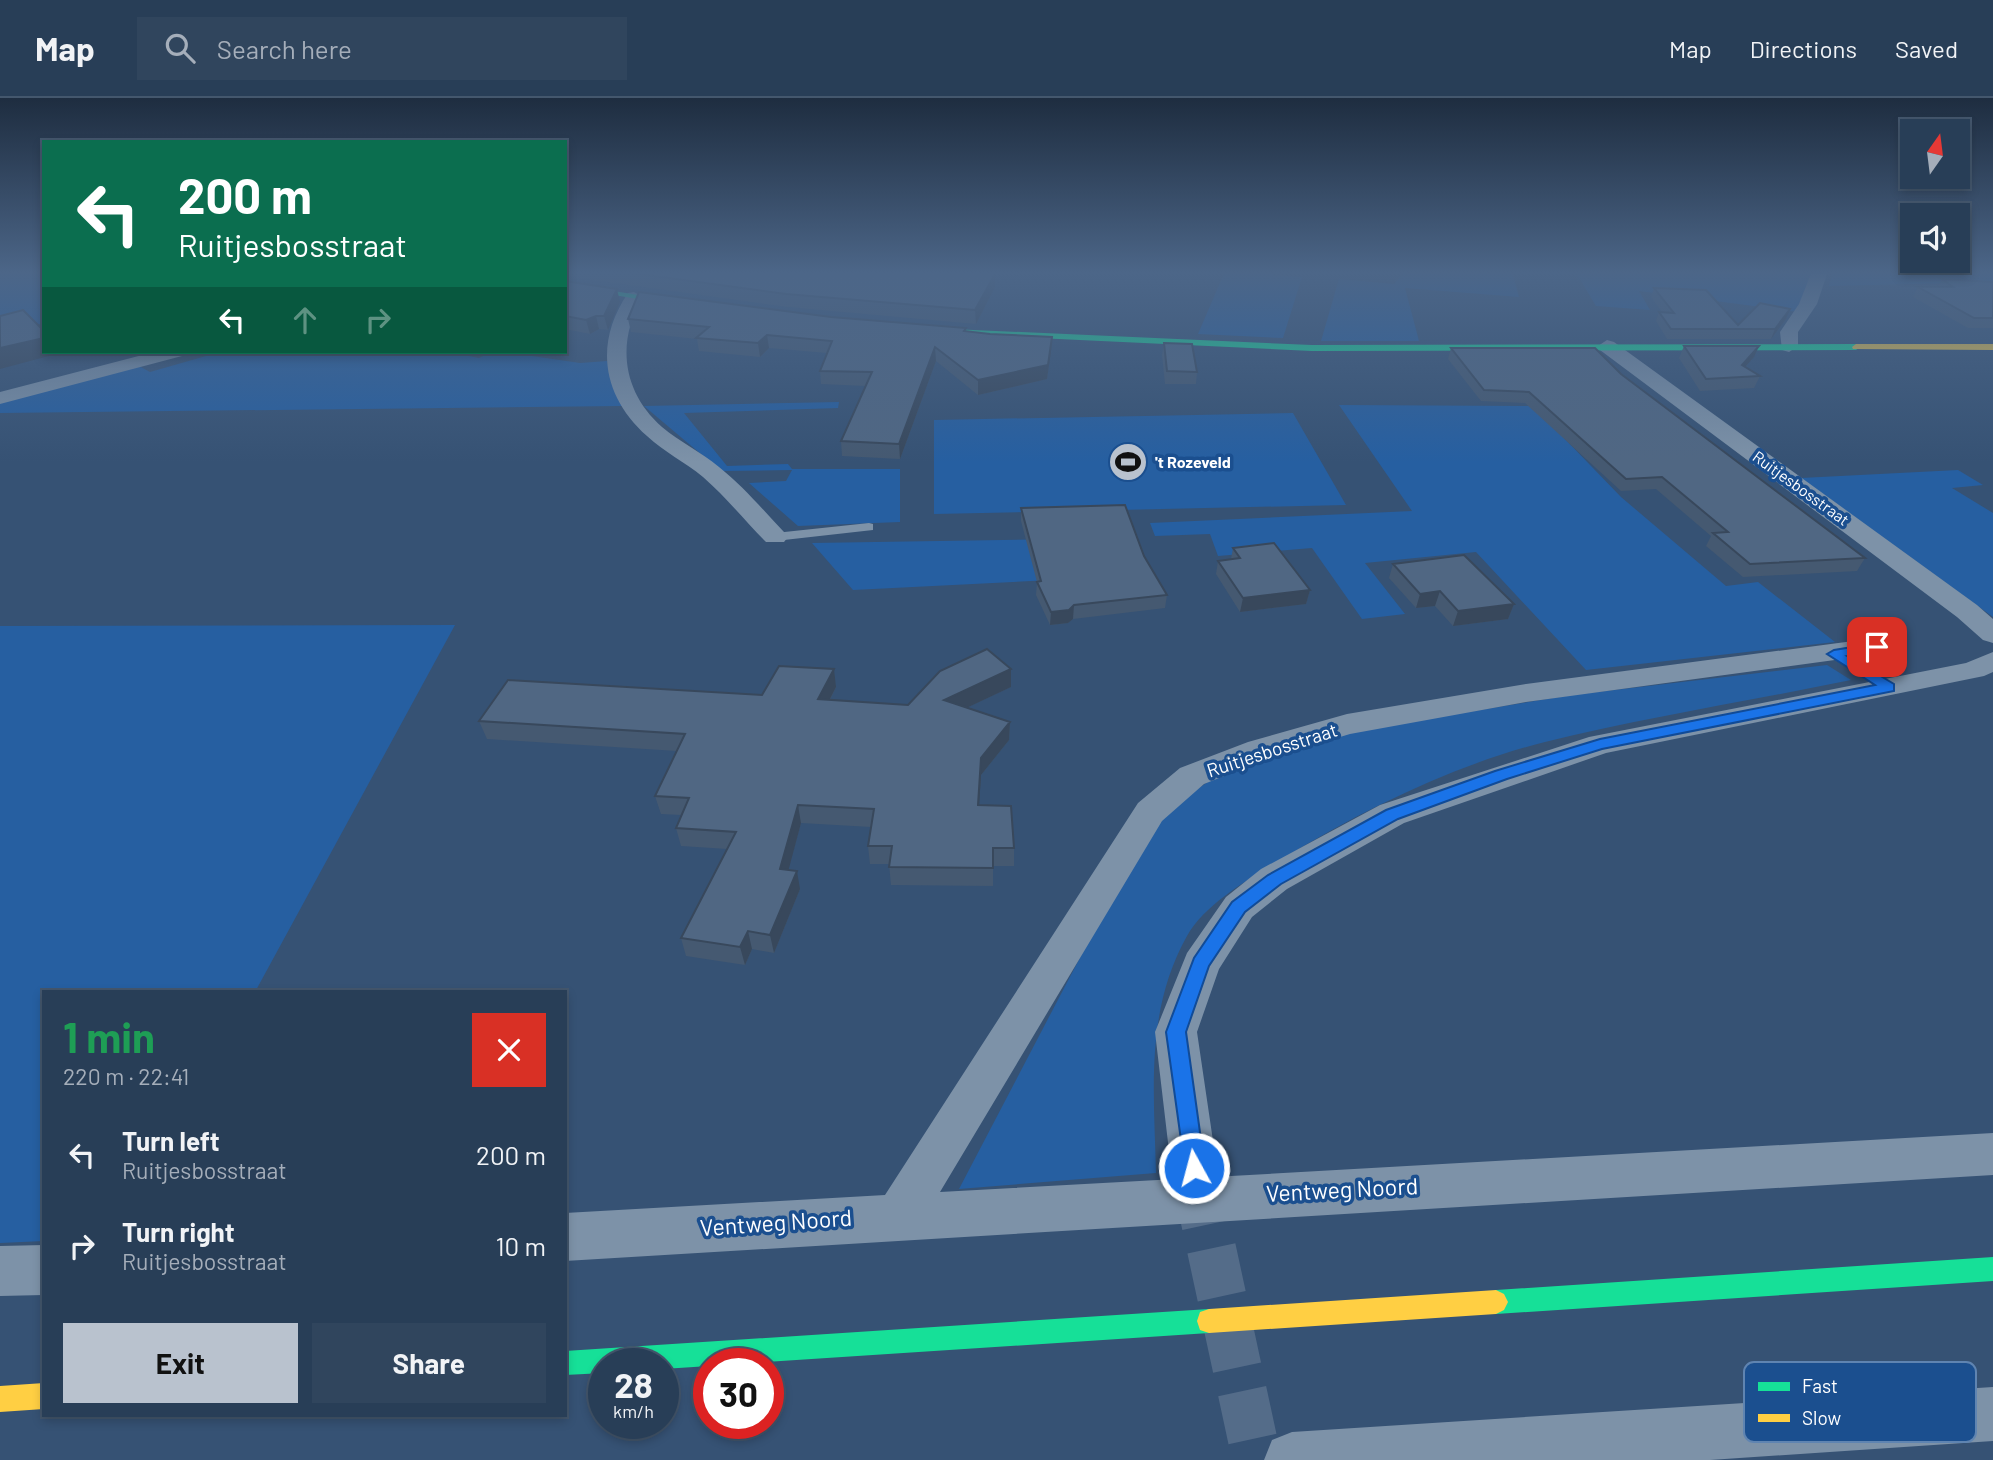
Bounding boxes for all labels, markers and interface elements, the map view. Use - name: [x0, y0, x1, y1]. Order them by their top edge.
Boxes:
- search box: [137, 17, 627, 80]
- text: Map: [35, 28, 95, 68]
- icon: search: [161, 29, 199, 67]
- text: Search here: [217, 33, 352, 64]
- text: Map: [1669, 34, 1712, 63]
- text: Directions: [1750, 34, 1857, 63]
- text: Saved: [1895, 34, 1958, 63]
- north arrow: [1900, 119, 1970, 189]
- map controls: [1900, 119, 1970, 273]
- text: 200 m: [178, 165, 312, 224]
- icon: left: [63, 168, 154, 259]
- button: sound: [1900, 203, 1970, 273]
- text: Ruitjesbosstraat: [178, 225, 407, 263]
- icon: left: [213, 301, 251, 339]
- icon: ahead: [286, 301, 324, 339]
- icon: right: [359, 301, 397, 339]
- sports icon: 't Rozeveld: [1107, 441, 1149, 483]
- street label: Ruitjesbosstraat: [1749, 446, 1853, 529]
- place label: 't Rozeveld: [1155, 452, 1231, 471]
- pin: [1847, 617, 1907, 677]
- icon: arrive: [1858, 628, 1896, 666]
- street label: Ruitjesbosstraat: [1204, 718, 1340, 781]
- text: 1 min: [63, 1011, 155, 1061]
- button: close: [472, 1013, 546, 1087]
- text: 220 m · 22:41: [63, 1062, 189, 1090]
- text: Turn left: [122, 1125, 220, 1156]
- position arrow: [1157, 1131, 1231, 1205]
- icon: left: [63, 1136, 101, 1174]
- text: 200 m: [476, 1139, 546, 1170]
- text: Ruitjesbosstraat: [122, 1156, 287, 1184]
- street label: Ventweg Noord: [1265, 1171, 1419, 1207]
- street label: Ventweg Noord: [699, 1203, 853, 1241]
- text: Turn right: [122, 1216, 235, 1247]
- icon: right: [63, 1227, 101, 1265]
- text: 10 m: [496, 1230, 546, 1261]
- text: Ruitjesbosstraat: [122, 1247, 287, 1275]
- button: Exit: [63, 1323, 298, 1403]
- button: Share: [312, 1323, 546, 1403]
- speed limit sign: 30: [693, 1348, 784, 1439]
- legend: [1744, 1362, 1976, 1442]
- text: 28: [614, 1363, 653, 1405]
- text: Fast: [1802, 1374, 1838, 1397]
- text: km/h: [613, 1400, 654, 1422]
- text: Slow: [1802, 1406, 1841, 1429]

